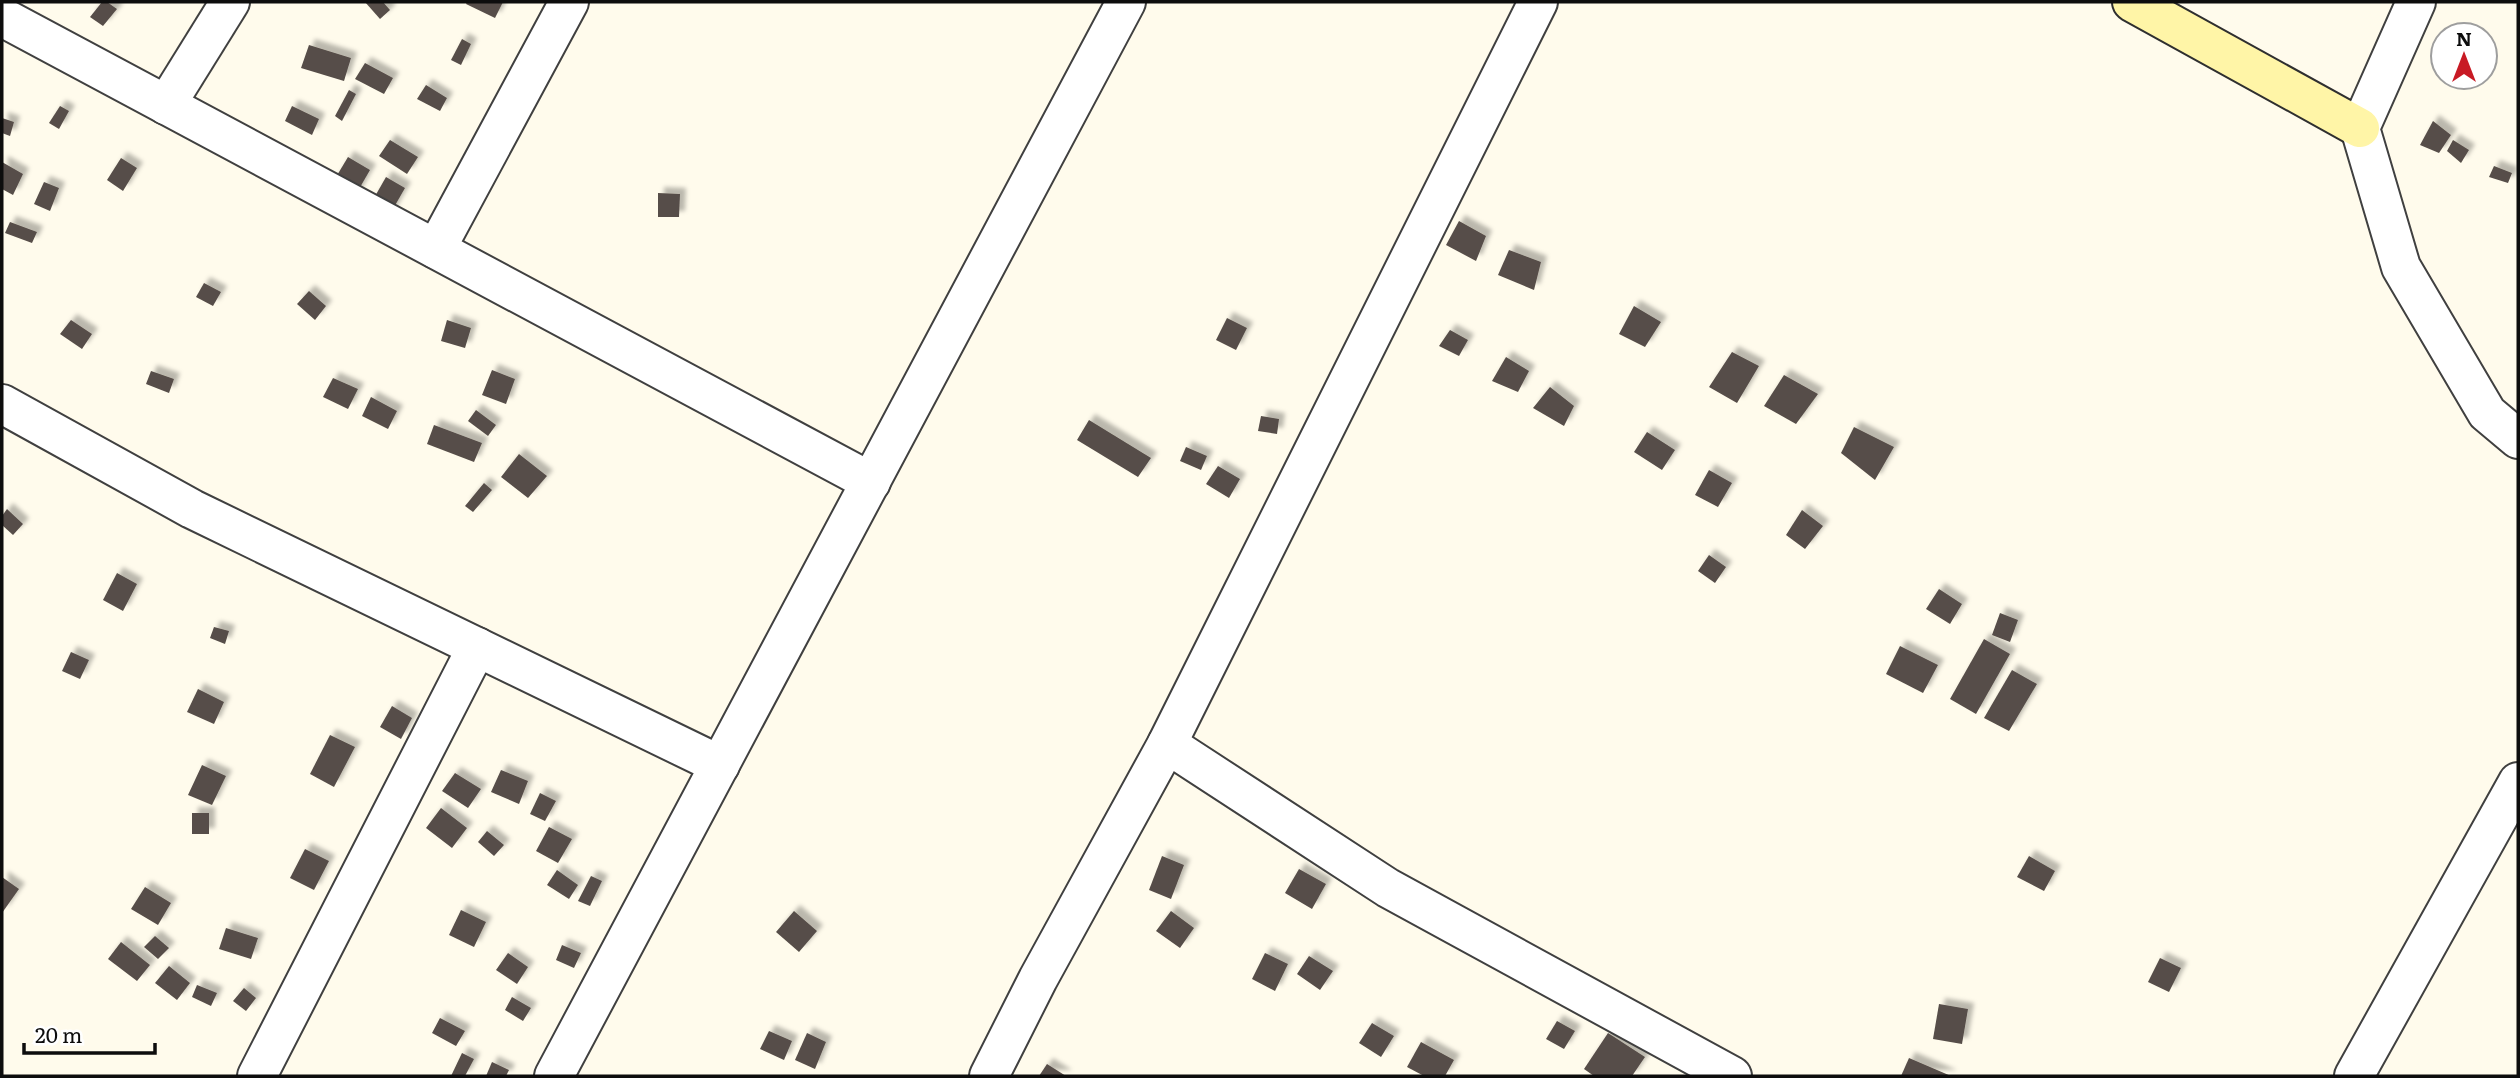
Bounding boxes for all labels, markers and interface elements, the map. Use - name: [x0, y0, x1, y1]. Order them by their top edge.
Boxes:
- north arrow: [2429, 21, 2499, 91]
- text: N: [2456, 24, 2472, 52]
- scale bar: [24, 1012, 156, 1056]
- text: 20 m: [35, 1018, 82, 1049]

